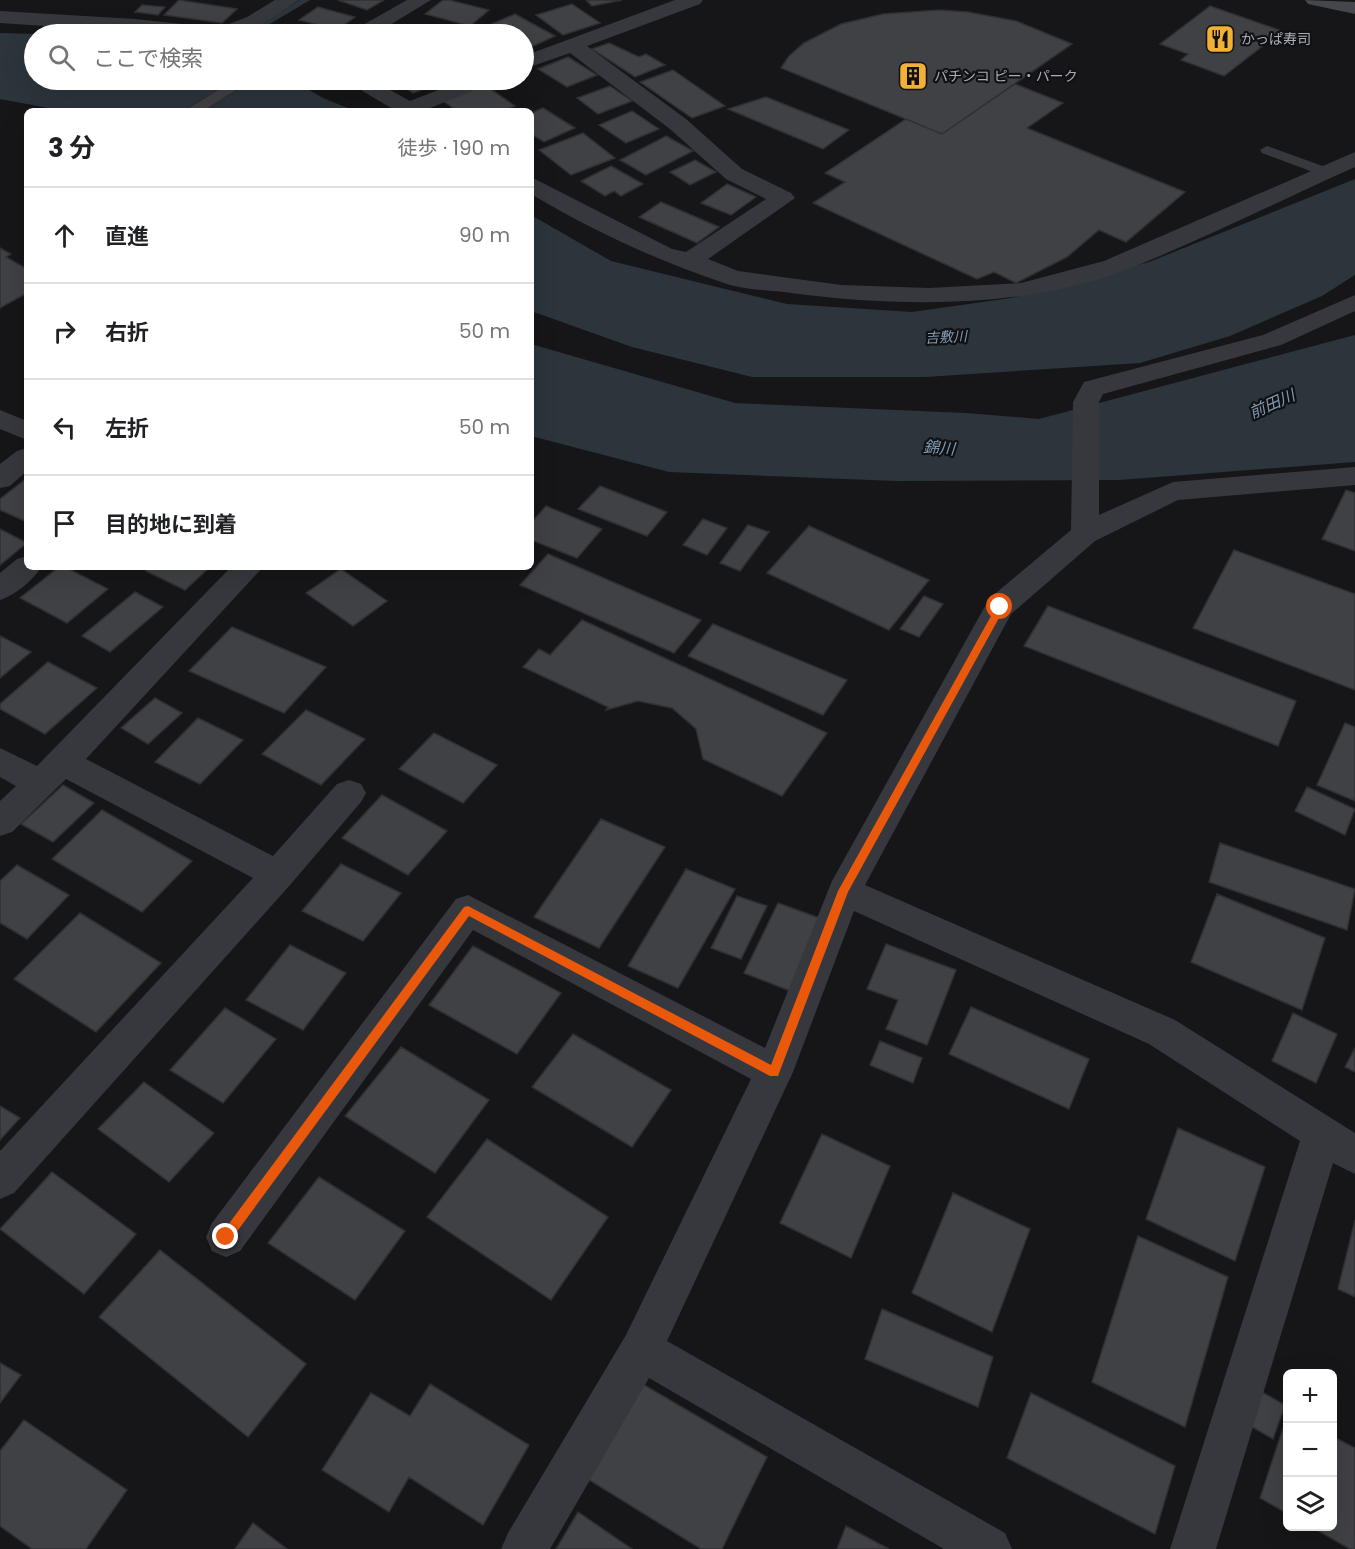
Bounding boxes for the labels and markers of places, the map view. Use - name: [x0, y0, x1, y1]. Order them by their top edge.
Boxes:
- restaurant icon: かっぱ寿司: [1204, 23, 1236, 55]
- place label: かっぱ寿司: [1241, 29, 1311, 49]
- building icon: パチンコ ピー・パーク: [897, 60, 929, 92]
- place label: パチンコ ピー・パーク: [934, 66, 1078, 86]

